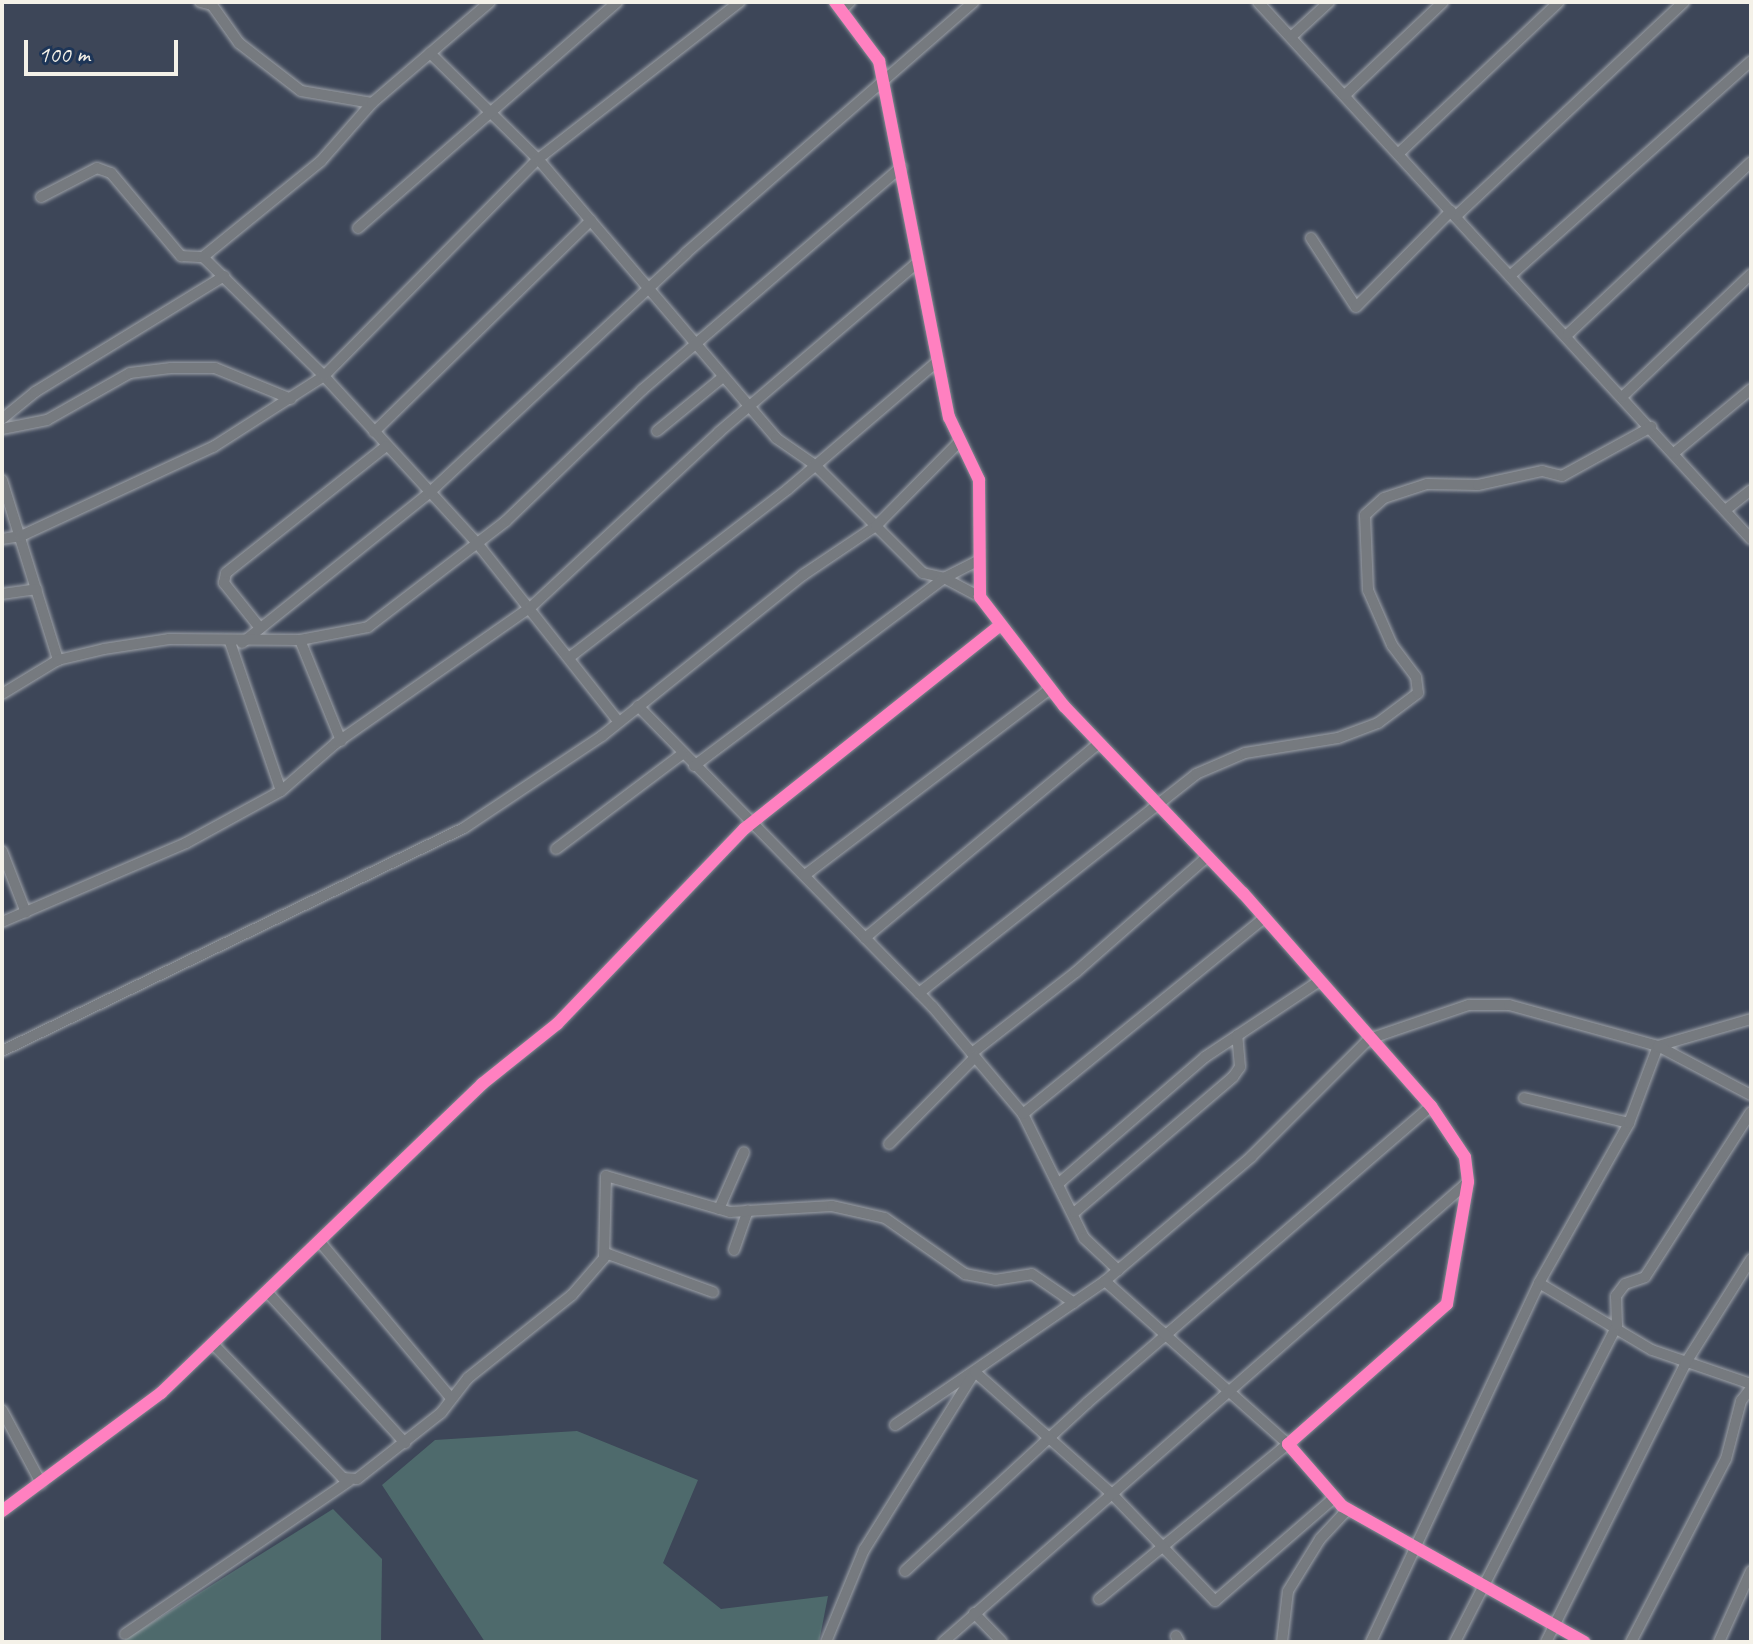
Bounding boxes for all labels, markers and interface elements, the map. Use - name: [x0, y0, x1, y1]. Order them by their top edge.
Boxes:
- scale bar: [28, 24, 182, 74]
- text: 100 m: [38, 39, 90, 69]

